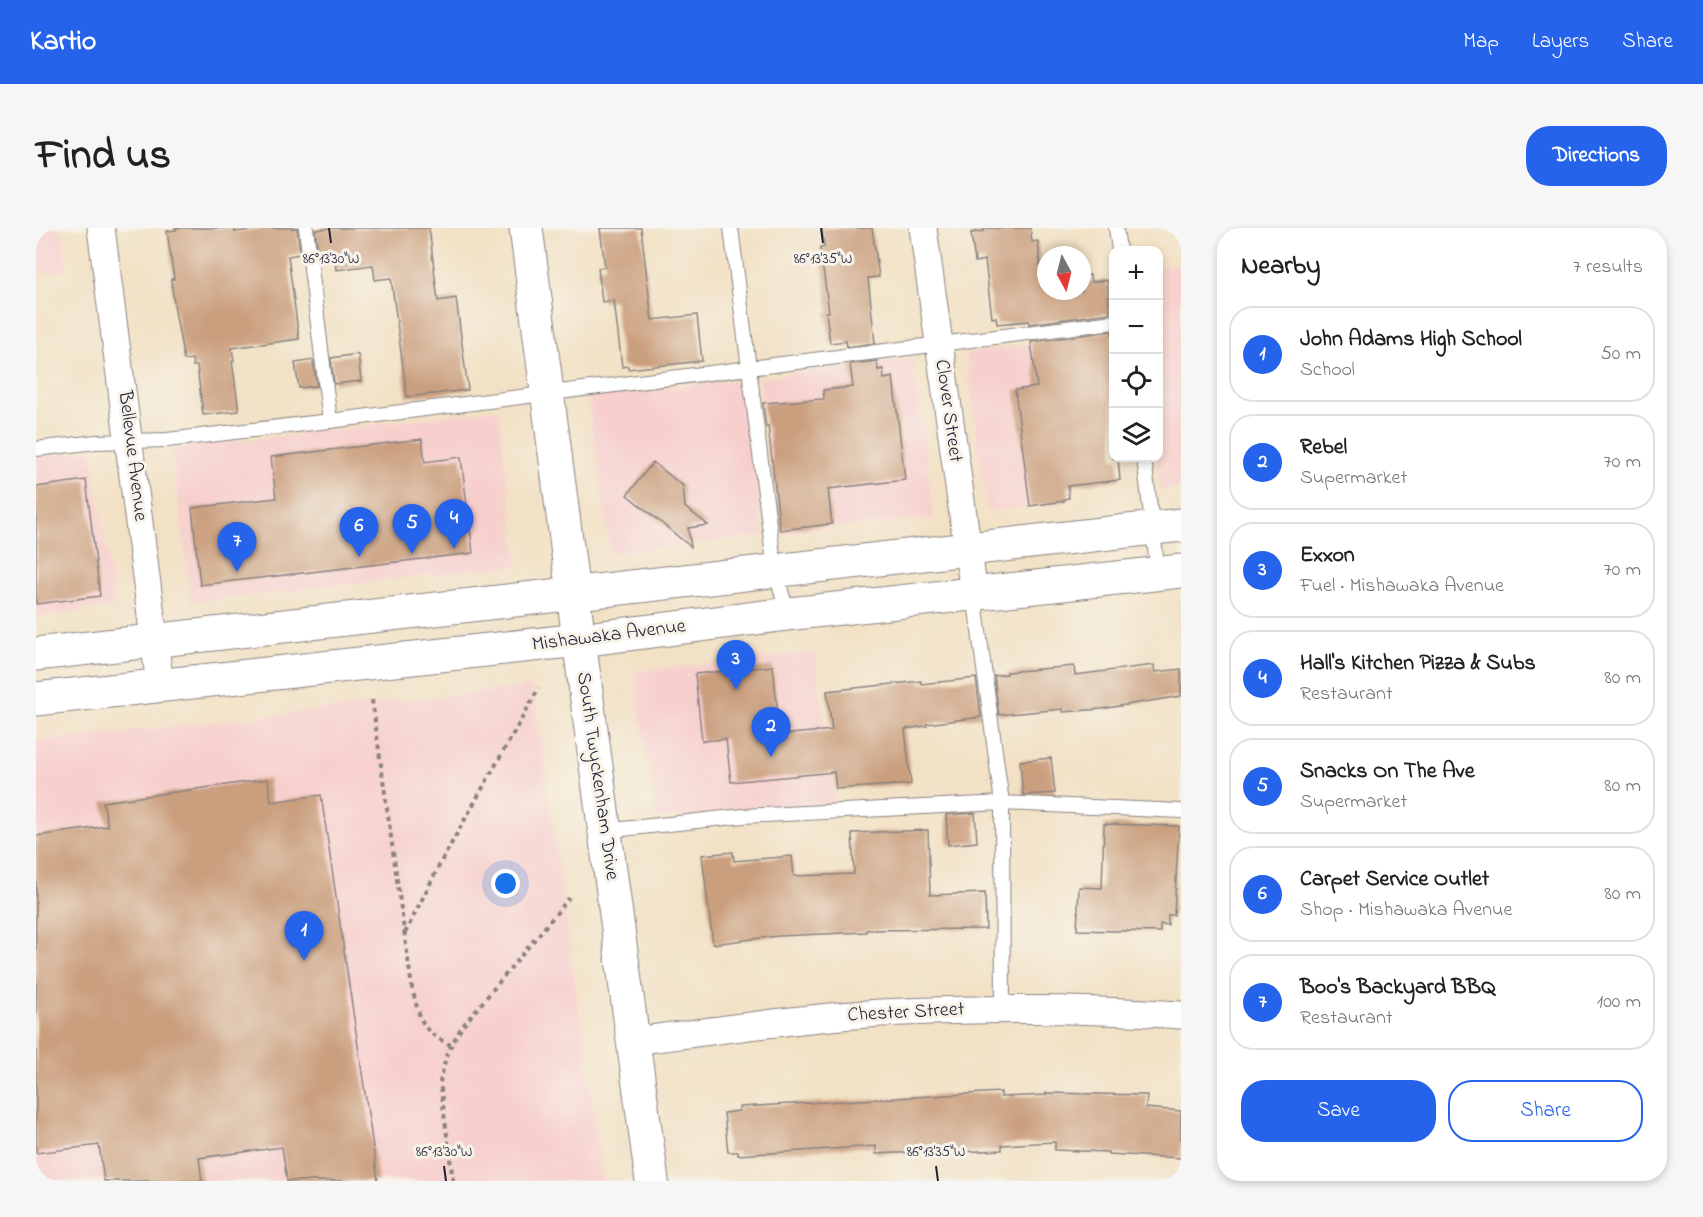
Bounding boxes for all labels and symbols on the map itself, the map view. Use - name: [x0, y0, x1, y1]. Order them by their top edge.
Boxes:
- north arrow: [1037, 246, 1091, 300]
- text: 86°13'30"W: [303, 248, 359, 270]
- text: 86°13'35"W: [794, 248, 852, 270]
- street label: Clover Street: [926, 358, 970, 465]
- street label: Bellevue Avenue: [110, 388, 154, 523]
- pin: 4: [434, 500, 474, 549]
- pin: 5: [392, 504, 431, 554]
- pin: 6: [340, 508, 378, 557]
- pin: 7: [218, 522, 256, 572]
- street label: Mishawaka Avenue: [531, 612, 687, 660]
- pin: 3: [716, 640, 756, 690]
- street label: South Twyckenham Drive: [568, 670, 626, 882]
- pin: 2: [752, 708, 790, 757]
- your location: [491, 869, 520, 898]
- pin: 1: [284, 912, 324, 961]
- street label: Chester Street: [847, 995, 965, 1031]
- text: 86°13'30"W: [416, 1141, 472, 1163]
- text: 86°13'35"W: [907, 1141, 965, 1163]

